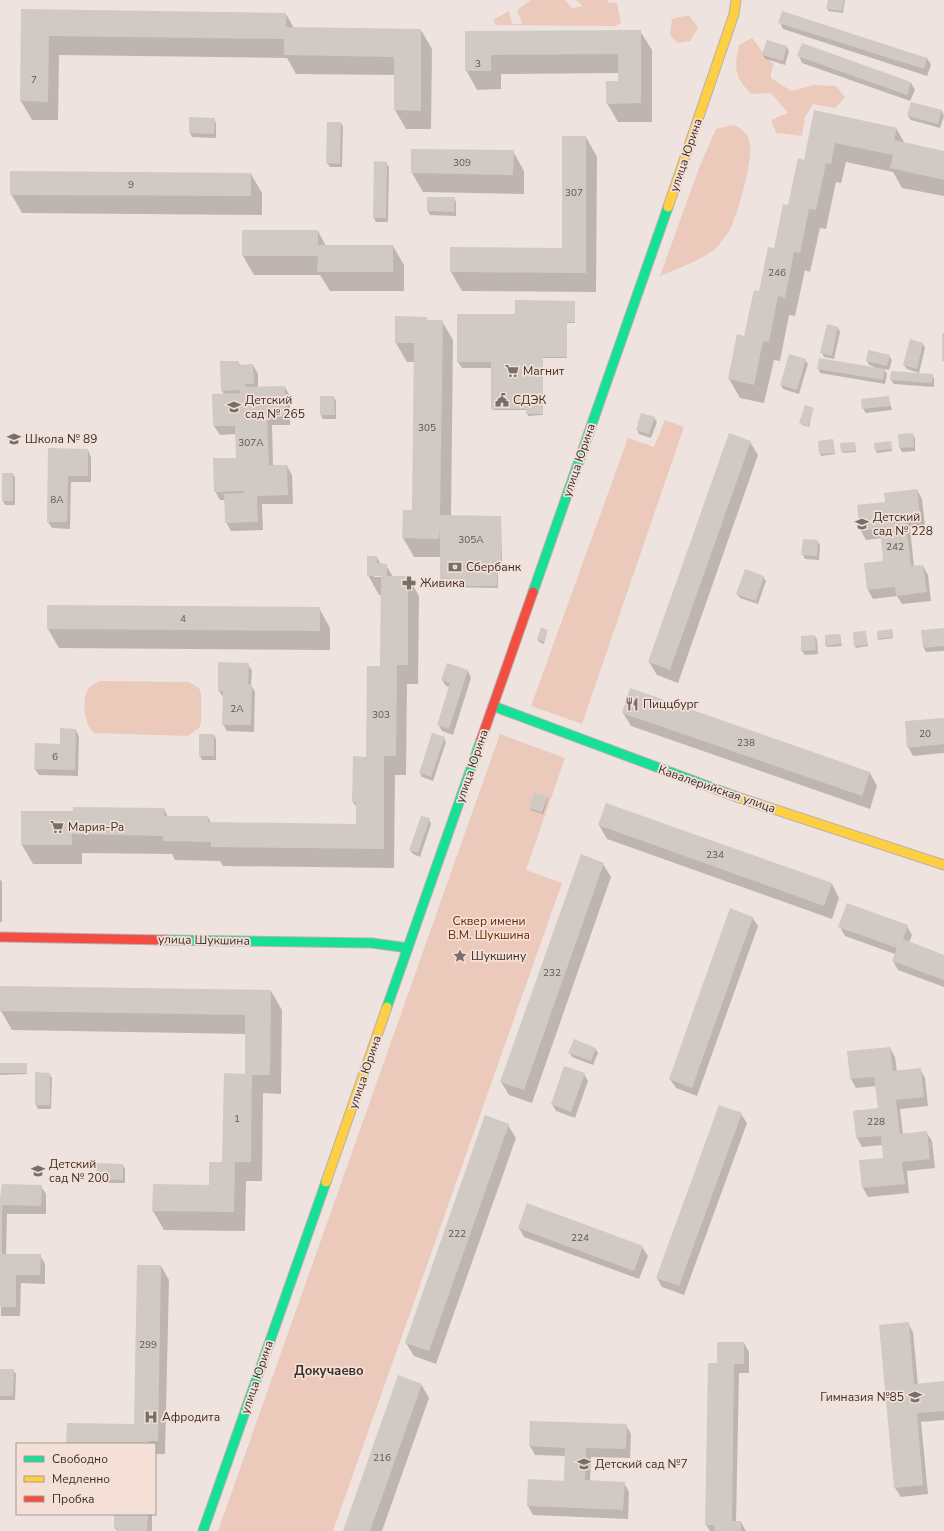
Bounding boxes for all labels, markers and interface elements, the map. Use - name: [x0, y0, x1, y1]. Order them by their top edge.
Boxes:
- house number: 3: [475, 57, 481, 71]
- house number: 7: [31, 73, 37, 87]
- street label: улица Юрина: [666, 116, 706, 194]
- house number: 309: [453, 156, 471, 170]
- house number: 9: [128, 178, 134, 192]
- house number: 307: [565, 186, 583, 200]
- house number: 246: [768, 266, 786, 280]
- supermarket icon: Магнит: [504, 363, 520, 379]
- place label: Магнит: [523, 363, 565, 379]
- place label: Детский сад № 265: [245, 392, 305, 422]
- public building icon: СДЭК: [494, 392, 510, 408]
- place label: СДЭК: [513, 392, 546, 408]
- school or university icon: Детский сад № 265: [226, 399, 242, 415]
- house number: 305: [418, 421, 436, 435]
- street label: улица Юрина: [559, 421, 599, 499]
- school or university icon: Школа № 89: [6, 431, 22, 447]
- place label: Школа № 89: [25, 431, 98, 447]
- house number: 307А: [238, 436, 264, 450]
- house number: 8А: [50, 493, 64, 507]
- place label: Детский сад № 228: [873, 509, 933, 539]
- school or university icon: Детский сад № 228: [854, 516, 870, 532]
- house number: 305А: [458, 533, 484, 547]
- house number: 242: [886, 540, 904, 554]
- bank icon: Сбербанк: [447, 559, 463, 575]
- place label: Сбербанк: [466, 559, 522, 575]
- pharmacy icon: Живика: [401, 575, 417, 591]
- place label: Живика: [420, 575, 465, 591]
- house number: 4: [180, 612, 186, 626]
- restaurant icon: Пиццбург: [624, 696, 640, 712]
- place label: Пиццбург: [643, 696, 700, 712]
- house number: 2А: [230, 702, 244, 716]
- house number: 303: [372, 708, 390, 722]
- street label: улица Юрина: [452, 727, 492, 805]
- house number: 20: [919, 727, 931, 741]
- house number: 238: [737, 736, 755, 750]
- house number: 6: [52, 750, 58, 764]
- street label: Кавалерийская улица: [656, 761, 778, 817]
- supermarket icon: Мария-Ра: [49, 819, 65, 835]
- place label: Мария-Ра: [68, 819, 124, 835]
- house number: 234: [706, 848, 724, 862]
- park label: Сквер имени В.М. Шукшина: [448, 913, 530, 943]
- street label: улица Шукшина: [158, 931, 250, 949]
- place icon: Шукшину: [452, 948, 468, 964]
- place label: Шукшину: [471, 948, 527, 964]
- house number: 232: [543, 966, 561, 980]
- street label: улица Юрина: [345, 1033, 385, 1111]
- house number: 1: [234, 1112, 240, 1126]
- house number: 228: [867, 1115, 885, 1129]
- place label: Детский сад № 200: [49, 1156, 109, 1186]
- school or university icon: Детский сад № 200: [30, 1163, 46, 1179]
- house number: 222: [448, 1227, 466, 1241]
- house number: 224: [571, 1231, 589, 1245]
- house number: 299: [139, 1338, 157, 1352]
- street label: улица Юрина: [237, 1338, 277, 1416]
- district label: Докучаево: [294, 1362, 364, 1380]
- place label: Гимназия №85: [820, 1389, 904, 1405]
- school or university icon: Гимназия №85: [907, 1389, 923, 1405]
- hospital icon: Афродита: [143, 1409, 159, 1425]
- place label: Афродита: [162, 1409, 220, 1425]
- legend: [16, 1443, 156, 1515]
- text: Свободно: [52, 1451, 108, 1467]
- house number: 216: [373, 1451, 391, 1465]
- school or university icon: Детский сад №7: [576, 1456, 592, 1472]
- place label: Детский сад №7: [595, 1456, 688, 1472]
- text: Медленно: [52, 1471, 110, 1487]
- text: Пробка: [52, 1491, 95, 1507]

